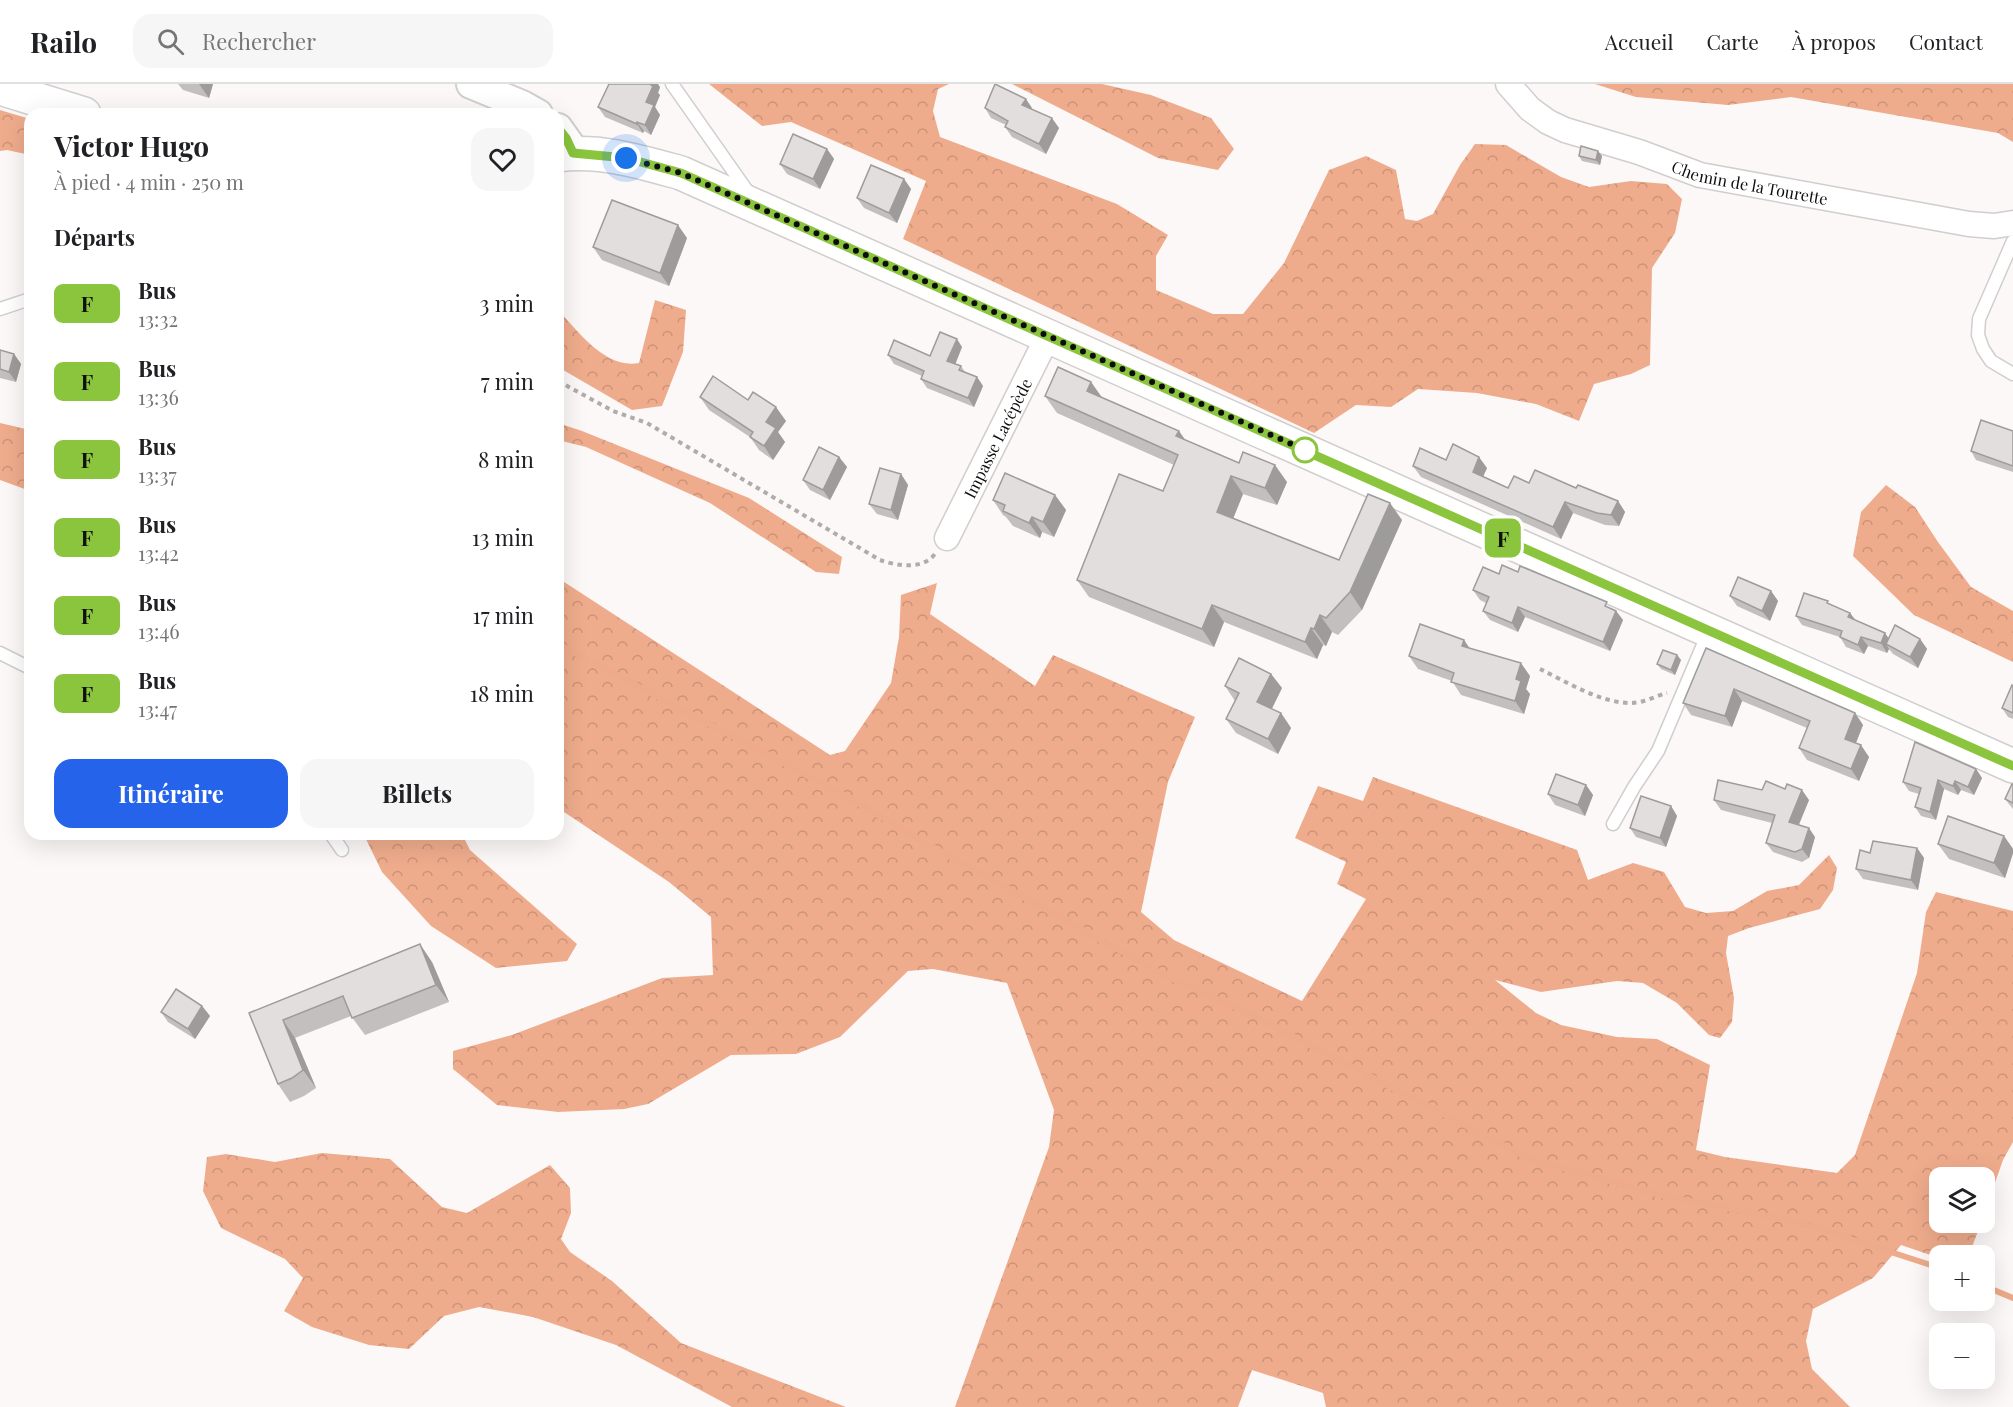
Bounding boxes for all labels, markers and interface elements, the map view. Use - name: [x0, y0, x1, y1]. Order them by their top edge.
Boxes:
- search box: [133, 14, 553, 68]
- text: Railo: [30, 23, 97, 60]
- icon: search: [154, 25, 187, 58]
- text: Rechercher: [202, 26, 316, 56]
- text: Accueil: [1605, 27, 1673, 55]
- text: Carte: [1706, 27, 1759, 55]
- text: À propos: [1792, 27, 1876, 55]
- text: Contact: [1909, 27, 1983, 55]
- text: Victor Hugo: [54, 127, 209, 164]
- button: heart: [471, 128, 534, 191]
- your location: [611, 143, 641, 173]
- street label: Chemin de la Tourette: [1669, 155, 1830, 209]
- text: À pied · 4 min · 250 m: [54, 168, 244, 195]
- text: Départs: [54, 222, 135, 252]
- text: Bus: [138, 275, 176, 305]
- text: 3 min: [479, 288, 534, 318]
- text: F: [81, 289, 93, 317]
- text: 13:32: [138, 305, 178, 332]
- text: Bus: [138, 353, 176, 383]
- text: 7 min: [481, 366, 534, 396]
- text: F: [81, 367, 93, 395]
- street label: Impasse Lacépède: [958, 374, 1036, 501]
- text: 13:36: [138, 383, 179, 410]
- text: Bus: [138, 431, 176, 461]
- unlabelled marker: [1292, 437, 1318, 463]
- text: 8 min: [478, 444, 534, 474]
- text: F: [81, 445, 93, 473]
- text: 13:37: [138, 461, 177, 488]
- text: Bus: [138, 509, 176, 539]
- line badge: F: [1484, 518, 1522, 558]
- text: 13 min: [472, 522, 534, 552]
- text: F: [81, 523, 93, 551]
- text: F: [1497, 524, 1509, 552]
- text: 13:42: [138, 539, 179, 566]
- text: Bus: [138, 587, 176, 617]
- text: 17 min: [473, 600, 534, 630]
- text: F: [81, 601, 93, 629]
- text: 13:46: [138, 617, 180, 644]
- text: Bus: [138, 665, 176, 695]
- text: 18 min: [470, 678, 534, 708]
- text: F: [81, 679, 93, 707]
- text: 13:47: [138, 695, 177, 722]
- button: Itinéraire: [54, 759, 288, 828]
- button: Billets: [300, 759, 534, 828]
- map controls: [1929, 1167, 1995, 1389]
- button: layers: [1929, 1167, 1995, 1233]
- button: +: [1929, 1245, 1995, 1311]
- button: −: [1929, 1323, 1995, 1389]

